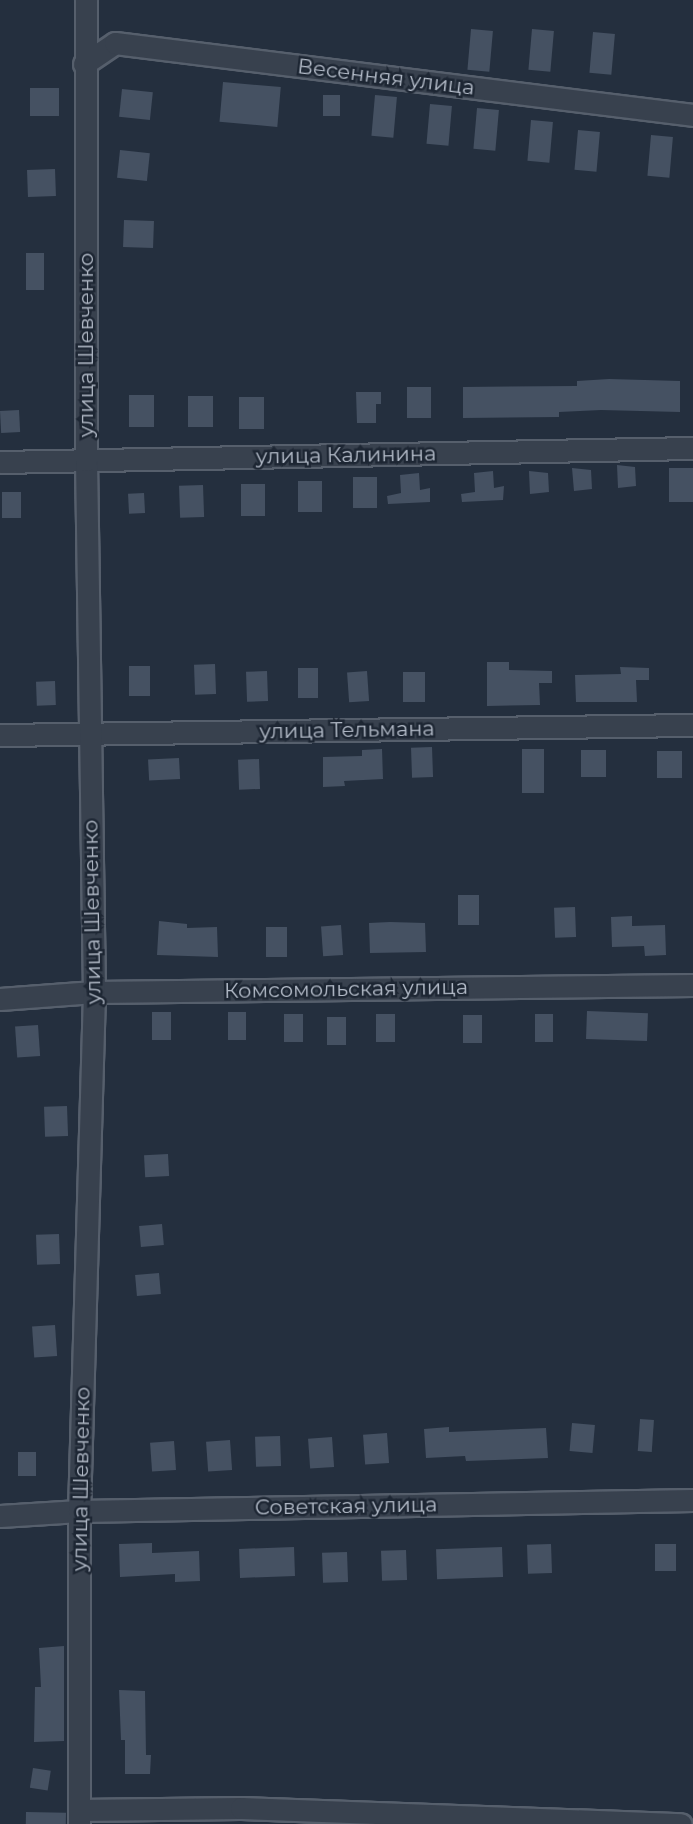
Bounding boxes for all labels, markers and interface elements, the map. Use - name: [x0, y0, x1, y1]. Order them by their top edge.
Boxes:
- street label: Весенняя улица: [296, 54, 476, 100]
- street label: улица Шевченко: [73, 253, 99, 437]
- street label: улица Калинина: [256, 441, 436, 469]
- street label: улица Тельмана: [259, 716, 435, 744]
- street label: улица Шевченко: [78, 819, 106, 1005]
- street label: Комсомольская улица: [224, 974, 468, 1004]
- street label: улица Шевченко: [67, 1386, 95, 1572]
- street label: Советская улица: [255, 1492, 437, 1520]

